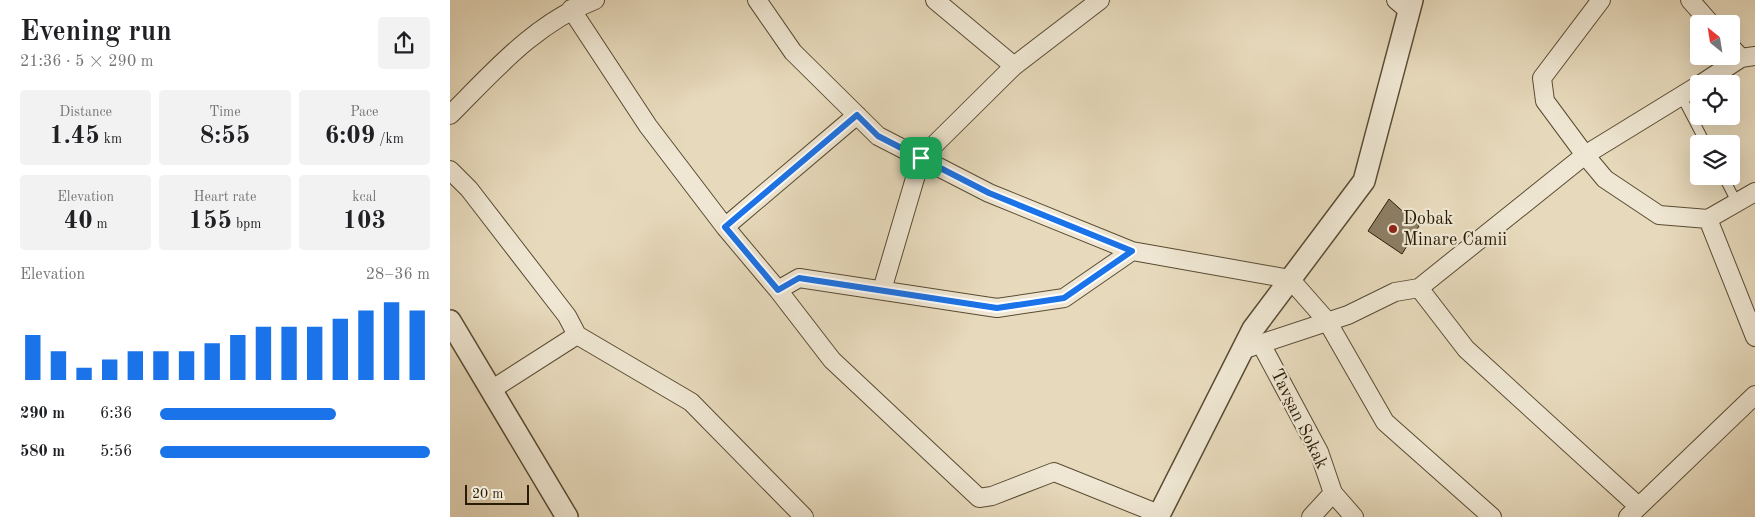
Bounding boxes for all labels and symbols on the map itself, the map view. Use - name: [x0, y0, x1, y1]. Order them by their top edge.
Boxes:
- north arrow: [1690, 15, 1740, 65]
- pin: [900, 137, 942, 179]
- place label: Dobak Minare Camii: [1403, 210, 1507, 249]
- marker: Dobak Minare Camii: [1387, 223, 1399, 235]
- street label: Tavşan Sokak: [1267, 366, 1331, 472]
- scale bar: [465, 482, 529, 505]

